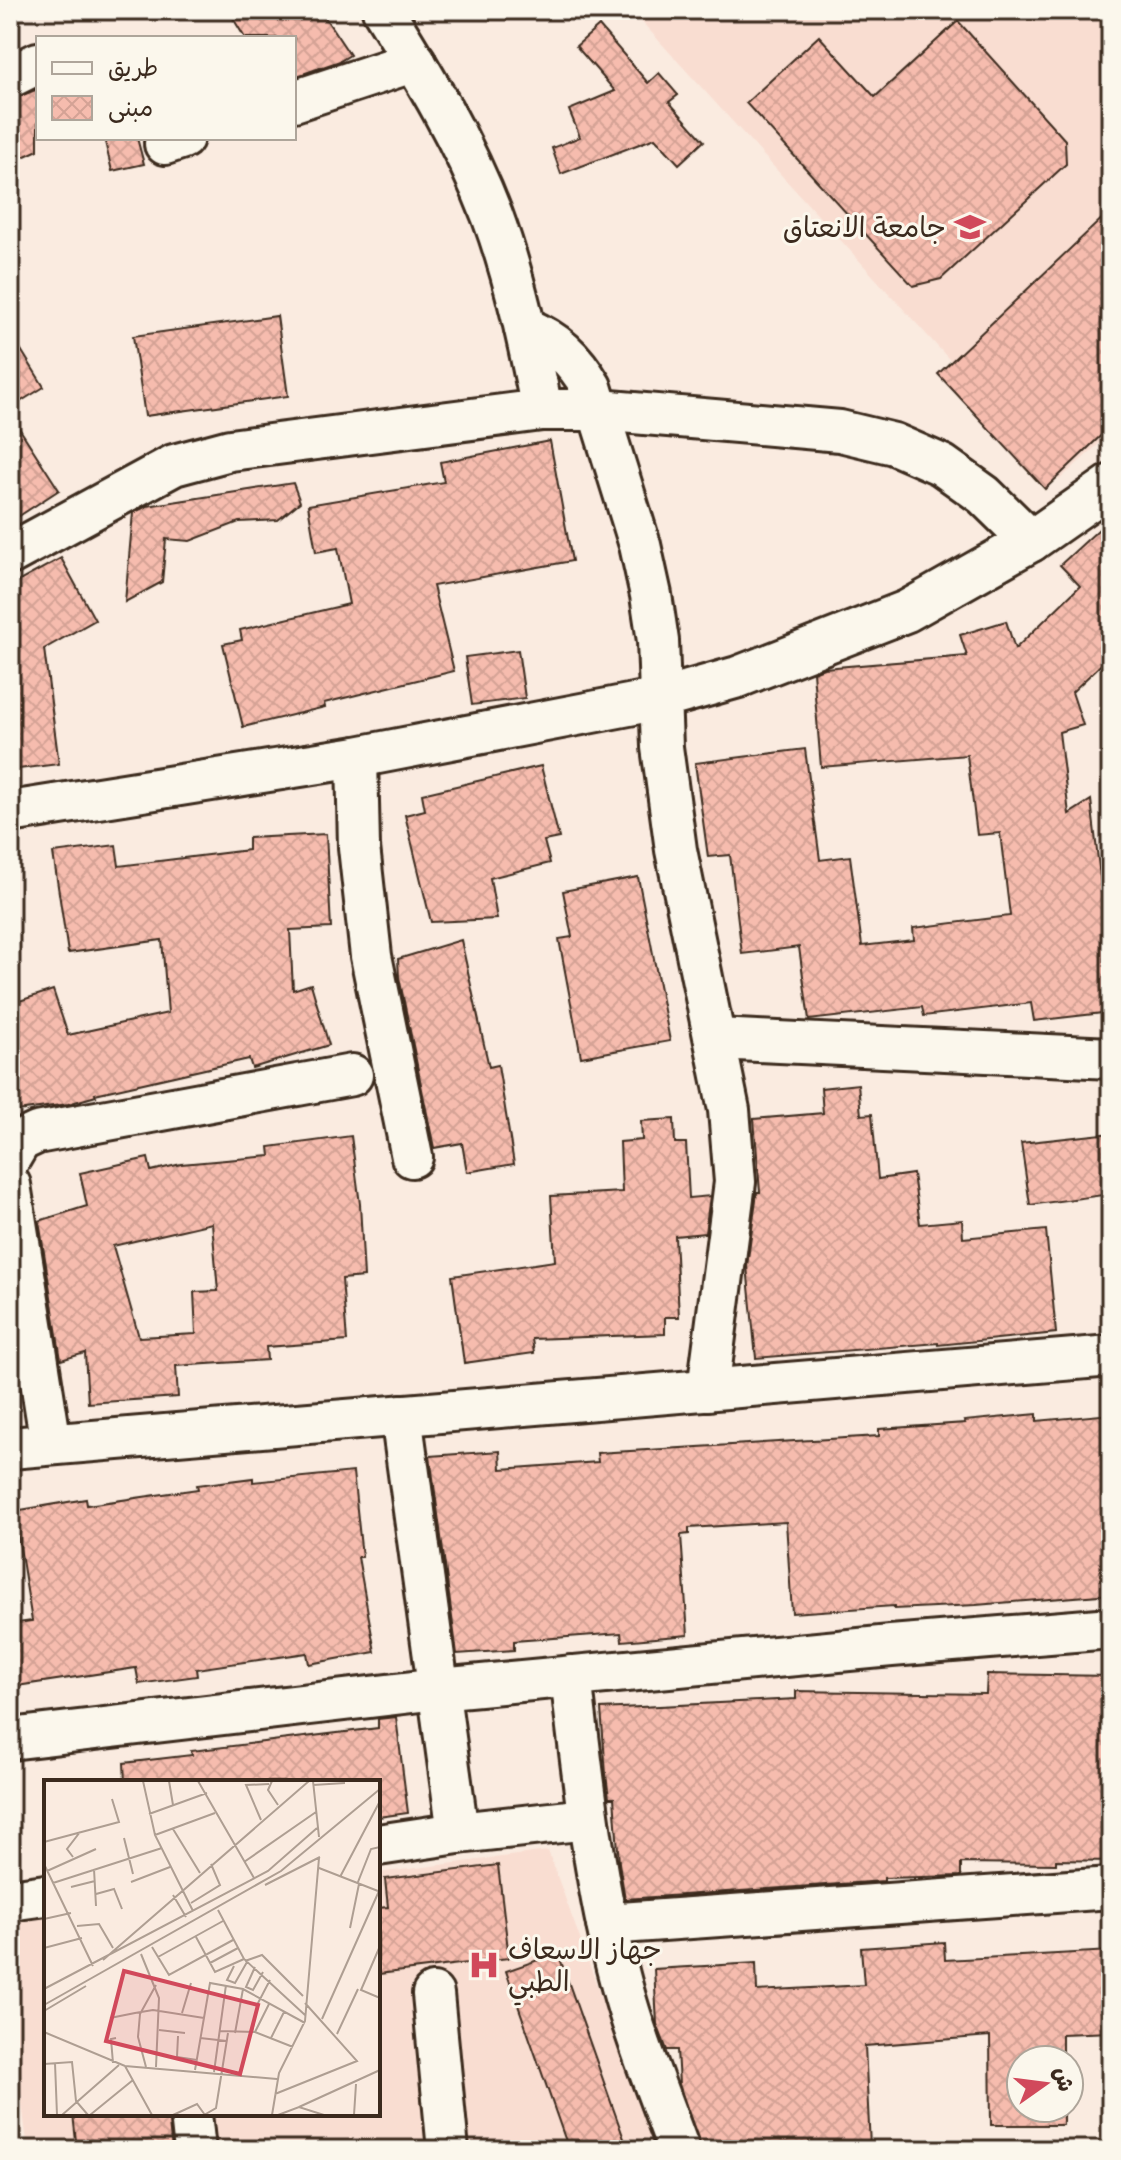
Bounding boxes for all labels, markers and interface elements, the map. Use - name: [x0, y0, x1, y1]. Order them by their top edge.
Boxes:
- legend: [36, 36, 296, 140]
- text: طريق: [108, 54, 158, 85]
- text: مبنى: [108, 94, 153, 125]
- school or university icon: جامعة الانعتاق: [953, 210, 987, 244]
- place label: جامعة الانعتاق: [783, 211, 946, 248]
- inset map: [44, 1780, 380, 2116]
- place label: جهاز الاسعاف الطبي: [508, 1933, 662, 2006]
- hospital icon: جهاز الاسعاف الطبي: [467, 1948, 501, 1982]
- north arrow: [1005, 2044, 1085, 2124]
- text: ش: [1046, 2065, 1079, 2095]

